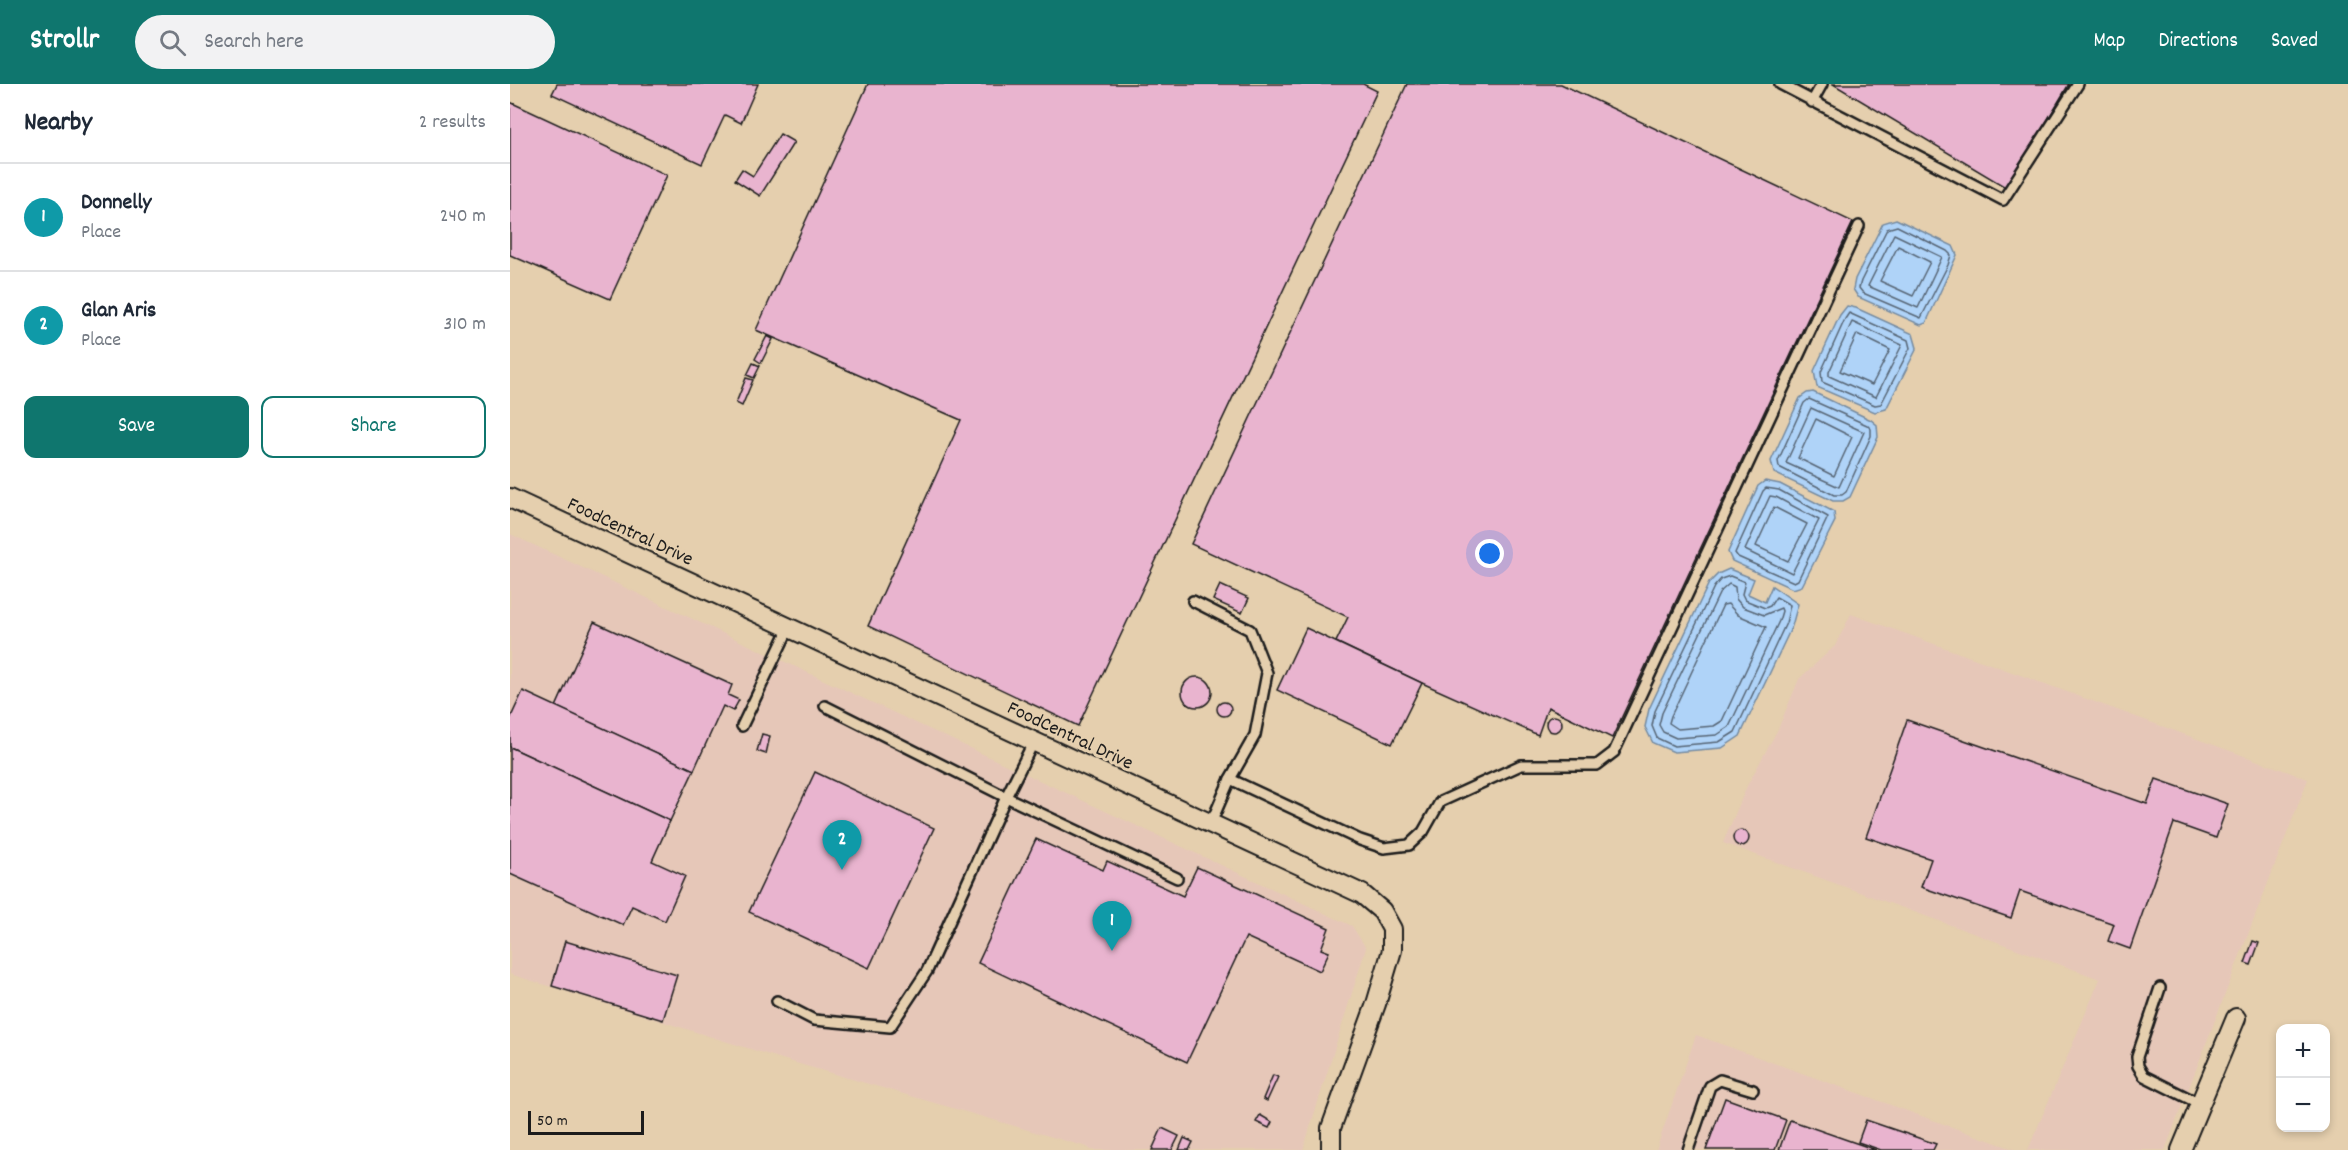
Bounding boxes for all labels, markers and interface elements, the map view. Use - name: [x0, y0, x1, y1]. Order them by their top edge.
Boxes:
- search box: [135, 15, 555, 69]
- text: Strollr: [30, 22, 99, 62]
- icon: search: [156, 26, 189, 59]
- text: Search here: [204, 27, 304, 58]
- text: Map: [2094, 27, 2125, 57]
- text: Directions: [2158, 27, 2238, 57]
- text: Saved: [2271, 27, 2318, 57]
- text: Nearby: [24, 105, 92, 142]
- text: 2 results: [419, 109, 486, 137]
- text: Donnelly: [81, 188, 152, 219]
- text: 1: [41, 203, 46, 231]
- text: 240 m: [440, 203, 486, 231]
- text: Place: [81, 219, 121, 247]
- text: Glan Aris: [81, 296, 156, 327]
- text: 2: [39, 311, 48, 339]
- text: 310 m: [444, 311, 486, 339]
- text: Place: [81, 327, 121, 355]
- button: Save: [24, 396, 249, 458]
- button: Share: [261, 396, 486, 458]
- street label: FoodCentral Drive: [562, 491, 697, 574]
- your location: [1475, 539, 1504, 568]
- street label: FoodCentral Drive: [1002, 695, 1137, 778]
- pin: 2: [822, 820, 862, 870]
- pin: 1: [1092, 902, 1132, 951]
- map controls: [2276, 1024, 2330, 1132]
- button: +: [2276, 1024, 2330, 1078]
- button: −: [2276, 1078, 2330, 1132]
- scale bar: [528, 1108, 644, 1136]
- text: 50 m: [537, 1110, 568, 1133]

